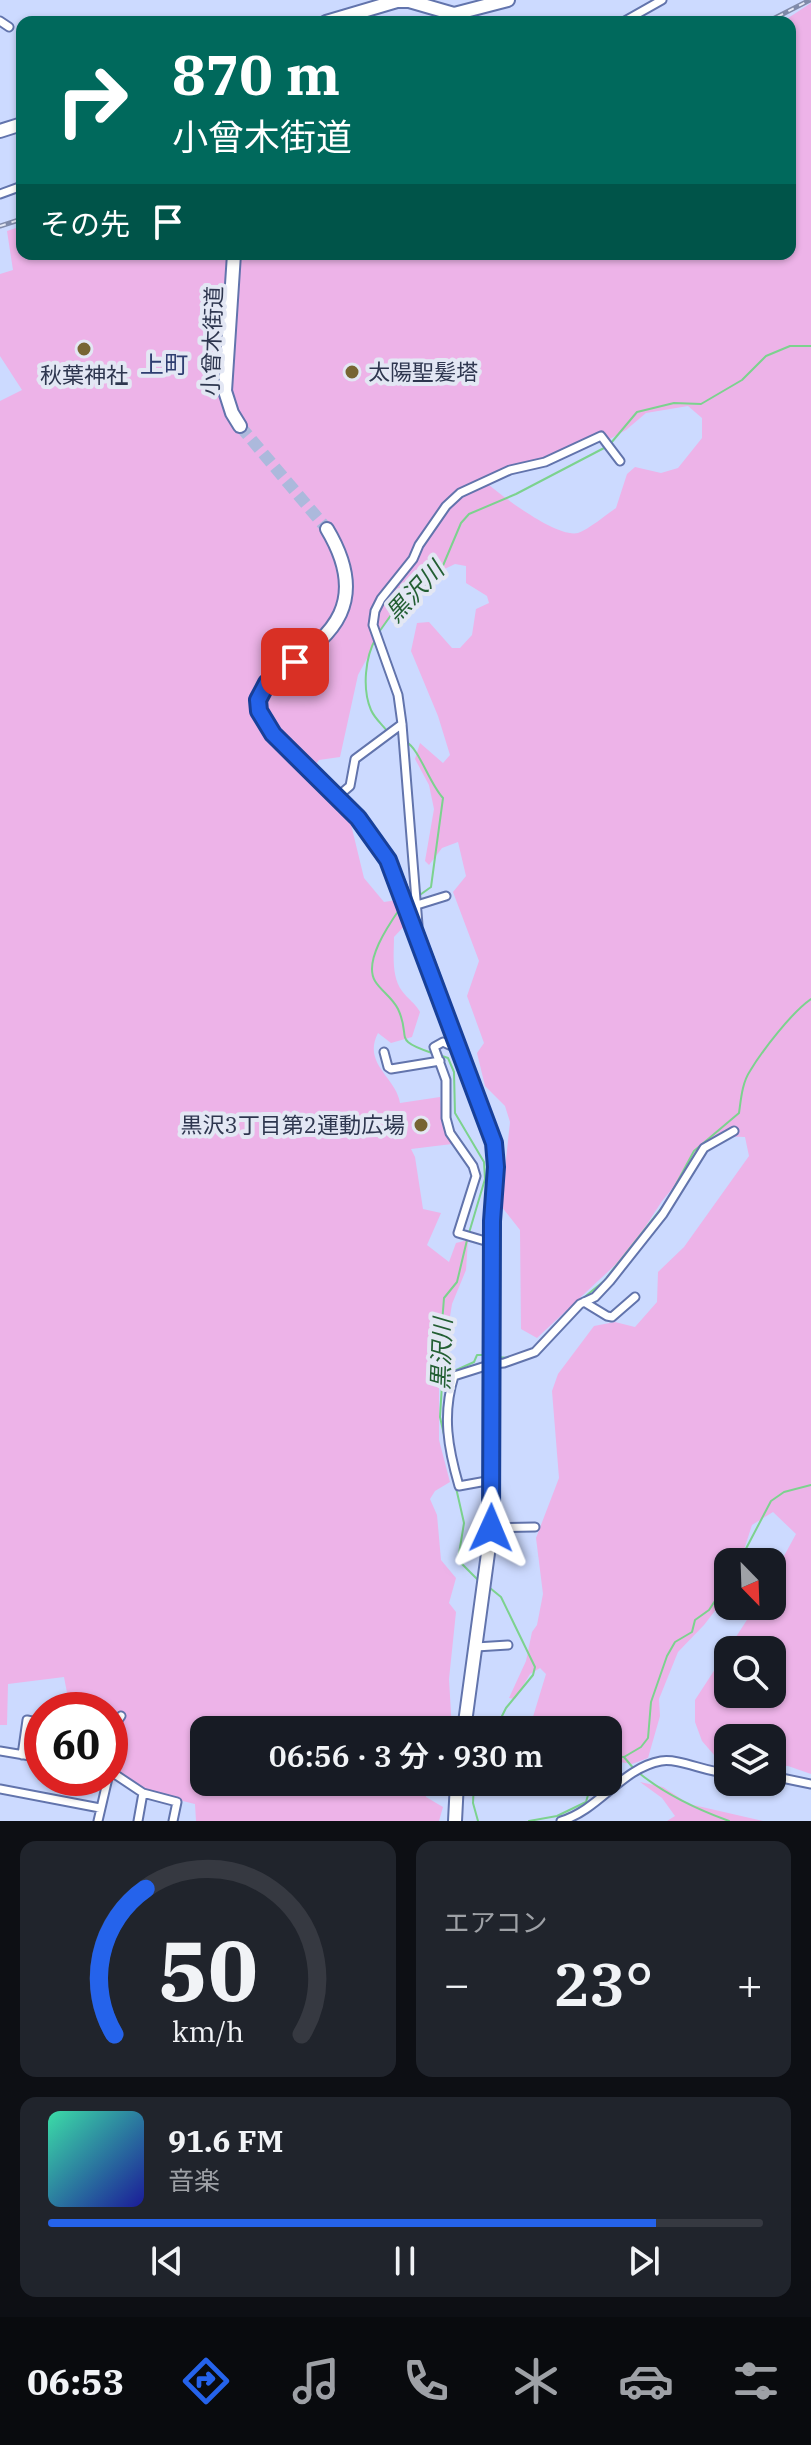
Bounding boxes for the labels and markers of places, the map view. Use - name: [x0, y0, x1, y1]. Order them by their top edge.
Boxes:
- marker: 秋葉神社: [75, 340, 93, 358]
- place label: 太陽聖髪塔: [368, 357, 478, 386]
- place label: 秋葉神社: [40, 360, 128, 389]
- marker: 太陽聖髪塔: [343, 363, 361, 381]
- pin: [261, 628, 329, 696]
- place label: 黒沢3丁目第2運動広場: [181, 1110, 405, 1139]
- marker: 黒沢3丁目第2運動広場: [412, 1116, 430, 1134]

